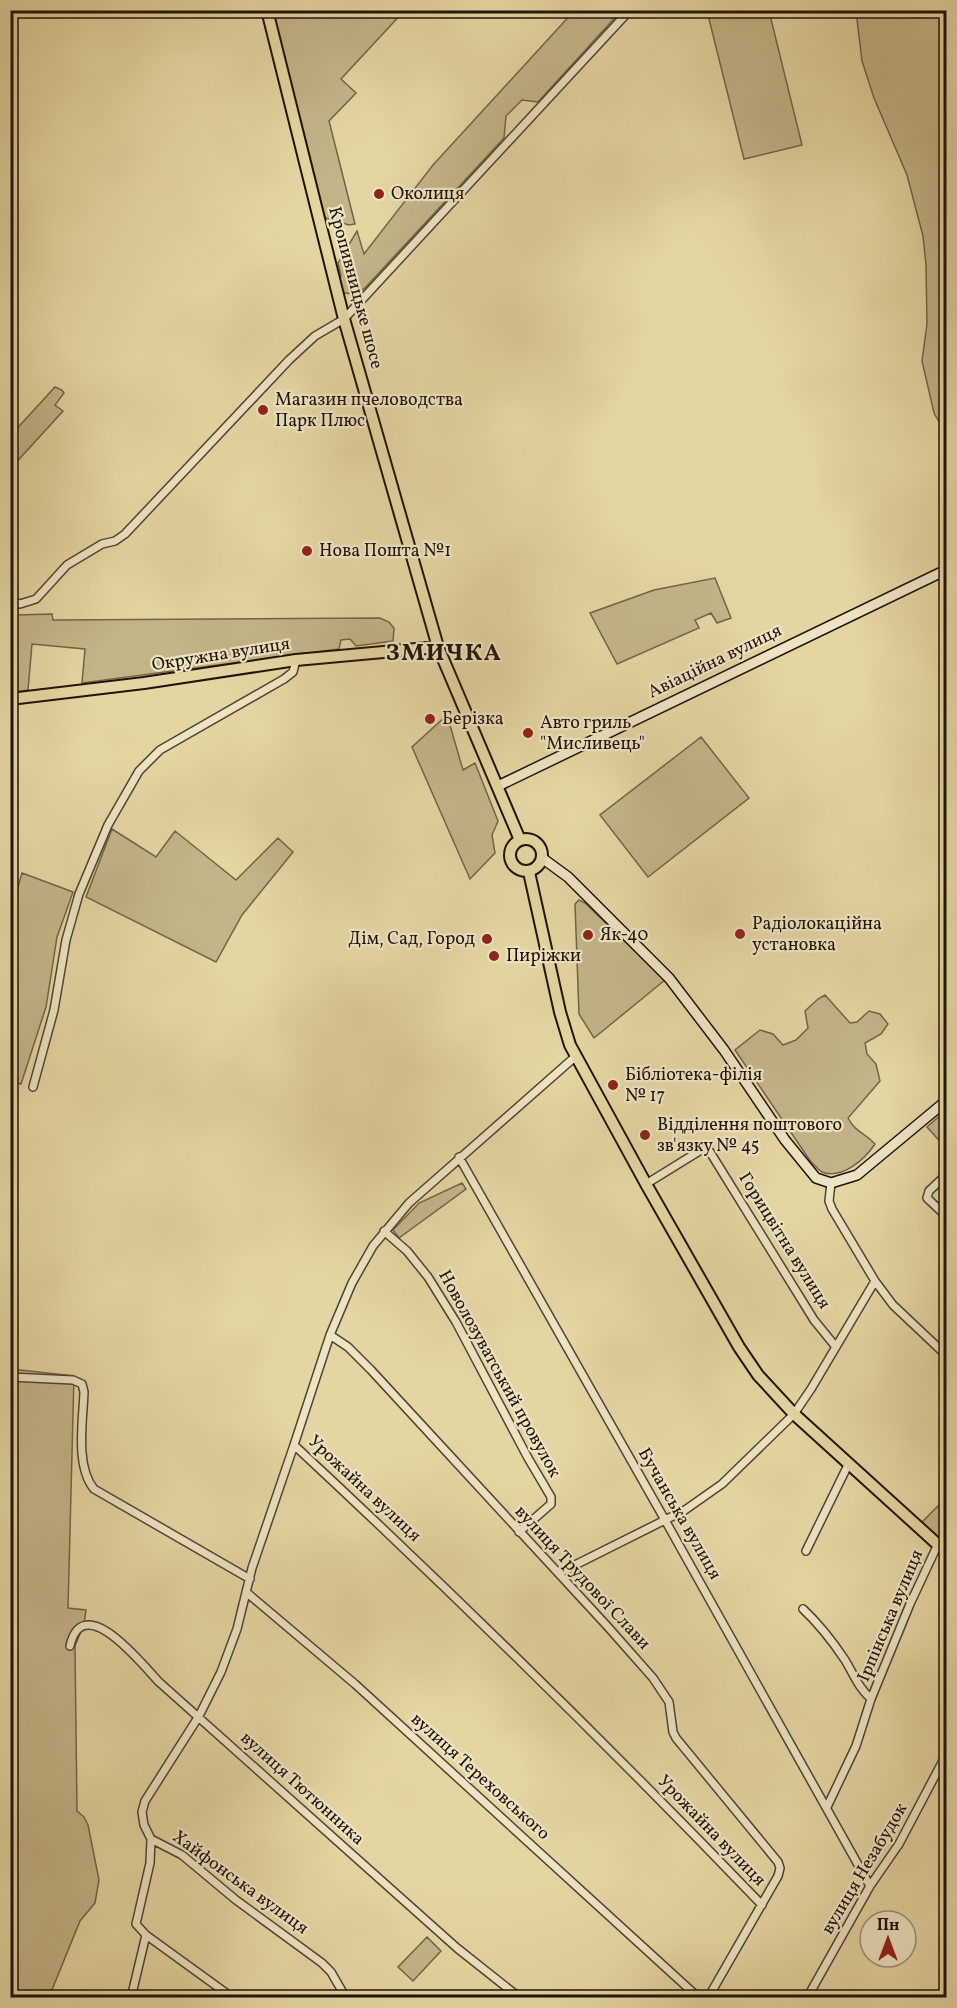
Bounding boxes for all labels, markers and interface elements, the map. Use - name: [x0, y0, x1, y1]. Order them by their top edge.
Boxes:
- place label: Околиця: [391, 182, 464, 207]
- marker: Околиця: [372, 187, 386, 201]
- street label: Кропивницьке шосе: [321, 204, 389, 372]
- place label: Магазин пчеловодства Парк Плюс: [275, 388, 463, 434]
- marker: Магазин пчеловодства Парк Плюс: [256, 403, 270, 417]
- place label: Нова Пошта №1: [319, 539, 451, 564]
- marker: Нова Пошта №1: [300, 544, 314, 558]
- street label: Авіаційна вулиця: [644, 619, 786, 705]
- street label: Окружна вулиця: [150, 632, 292, 678]
- district label: ЗМИЧКА: [386, 637, 502, 671]
- place label: Берізка: [442, 707, 504, 732]
- place label: Авто гриль "Мисливець": [540, 711, 645, 757]
- marker: Берізка: [423, 712, 437, 726]
- marker: Авто гриль "Мисливець": [521, 726, 535, 740]
- place label: Радіолокаційна установка: [752, 912, 882, 958]
- place label: Як-40: [600, 923, 648, 948]
- place label: Дім, Сад, Город: [348, 927, 475, 952]
- marker: Радіолокаційна установка: [733, 927, 747, 941]
- marker: Як-40: [581, 928, 595, 942]
- marker: Дім, Сад, Город: [480, 932, 494, 946]
- place label: Пиріжки: [506, 944, 581, 969]
- marker: Пиріжки: [487, 949, 501, 963]
- place label: Бібліотека-філія № 17: [625, 1063, 762, 1109]
- marker: Бібліотека-філія № 17: [606, 1078, 620, 1092]
- place label: Відділення поштового зв'язку № 45: [657, 1113, 842, 1159]
- marker: Відділення поштового зв'язку № 45: [638, 1128, 652, 1142]
- street label: Горицвітна вулиця: [732, 1168, 836, 1314]
- street label: Новолозуватський провулок: [431, 1266, 567, 1483]
- street label: Урожайна вулиця: [302, 1430, 426, 1548]
- street label: Бучанська вулиця: [631, 1443, 727, 1585]
- street label: вулиця Трудової Слави: [508, 1500, 656, 1656]
- street label: Ірпінська вулиця: [852, 1546, 930, 1686]
- street label: вулиця Тереховського: [405, 1708, 555, 1846]
- street label: вулиця Тютюнника: [234, 1726, 370, 1852]
- street label: Урожайна вулиця: [651, 1770, 771, 1892]
- street label: вулиця Незабудок: [816, 1798, 914, 1939]
- street label: Хайфонська вулиця: [167, 1825, 313, 1941]
- north arrow: [858, 1909, 918, 1969]
- text: Пн: [877, 1915, 899, 1937]

